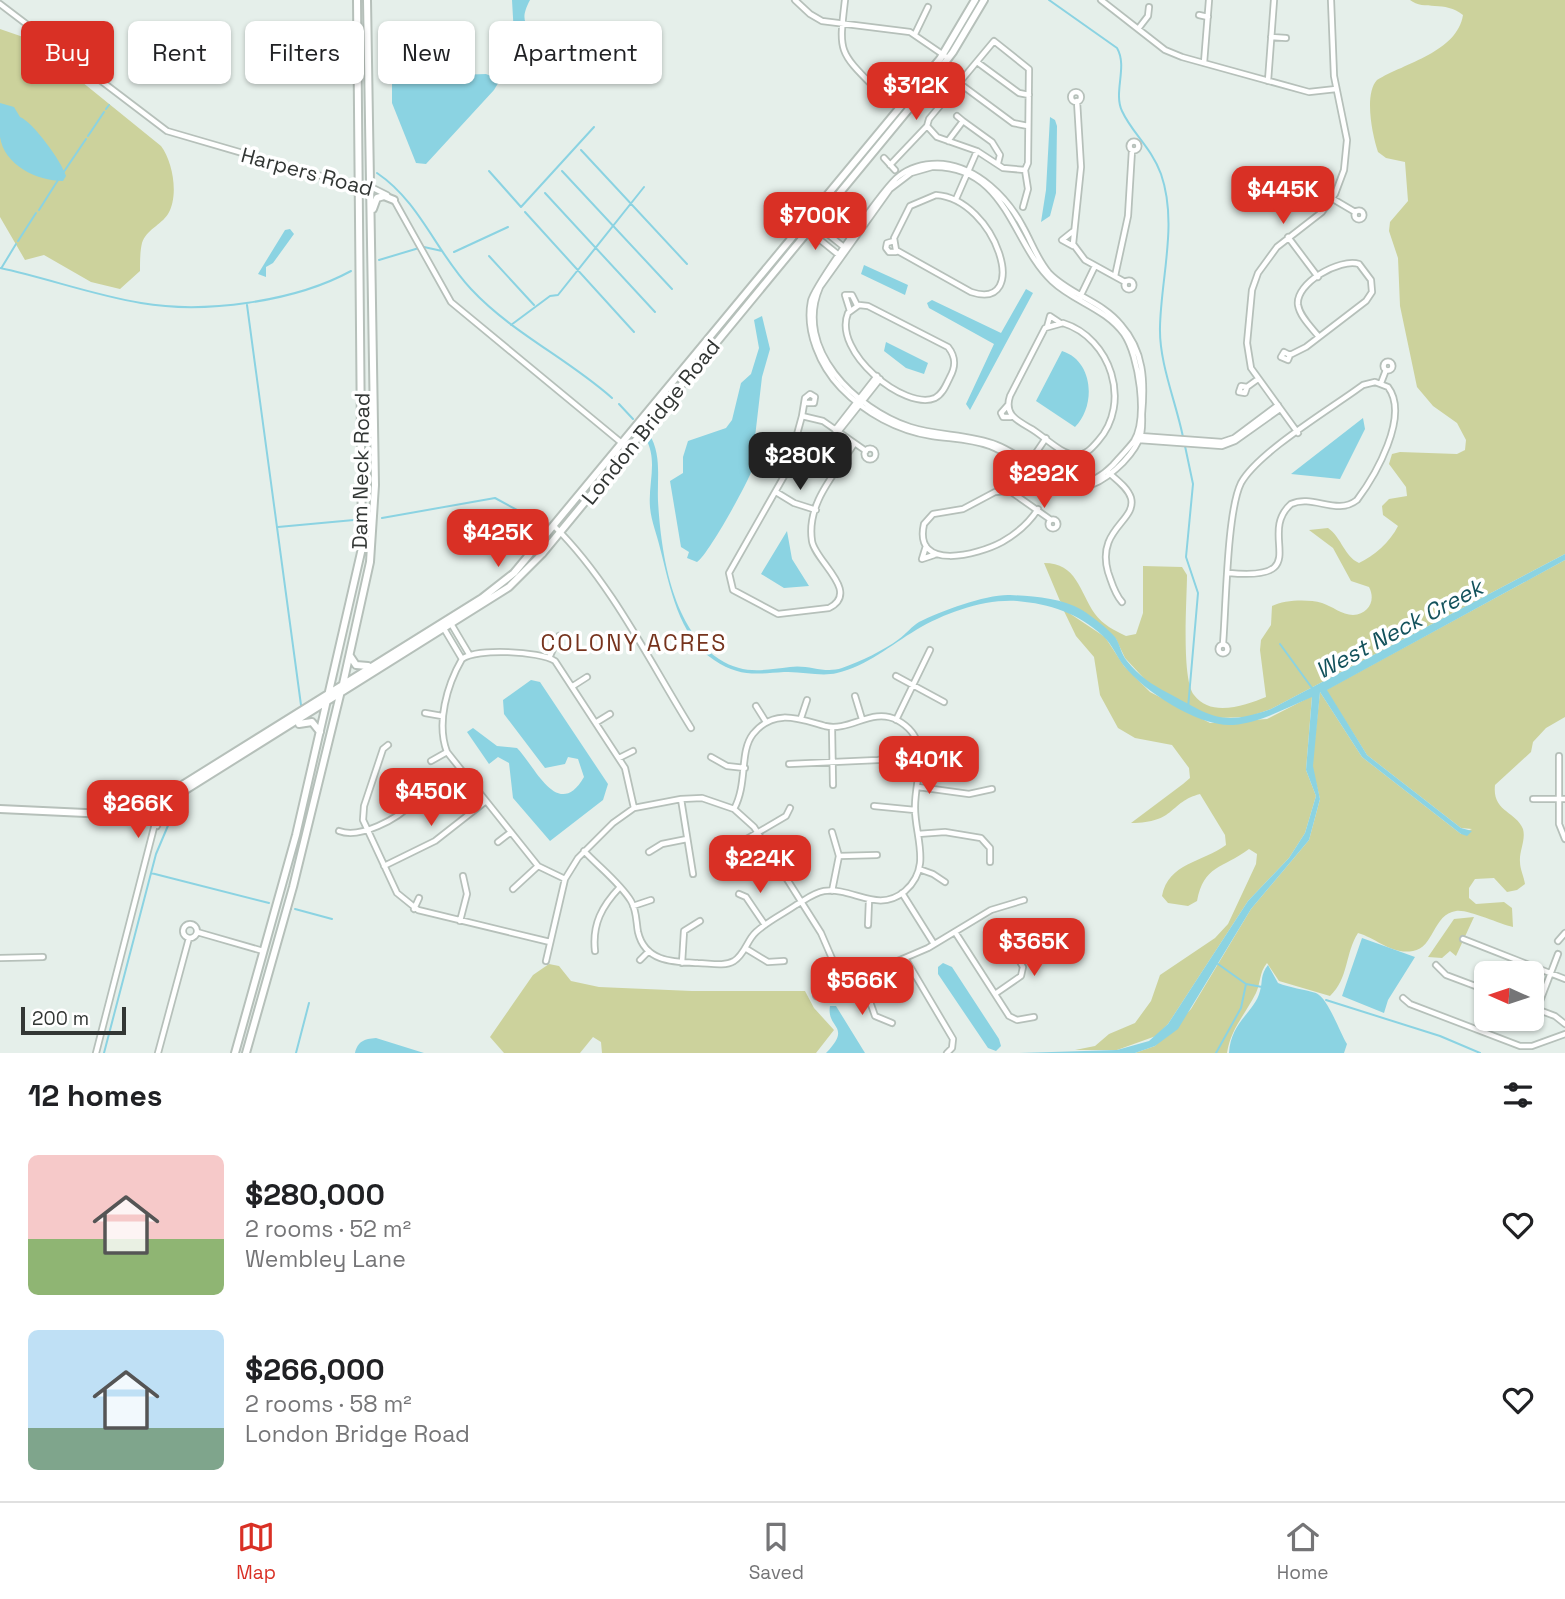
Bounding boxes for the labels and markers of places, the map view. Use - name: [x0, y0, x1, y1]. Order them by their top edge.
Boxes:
- pin: $312K: [867, 62, 965, 122]
- pin: $445K: [1234, 166, 1332, 226]
- pin: $700K: [766, 192, 864, 252]
- pin: $280K: [751, 433, 849, 492]
- pin: $292K: [995, 450, 1093, 510]
- pin: $425K: [449, 510, 547, 569]
- pin: $401K: [880, 736, 978, 796]
- pin: $450K: [382, 768, 480, 828]
- pin: $266K: [89, 780, 187, 840]
- pin: $224K: [711, 836, 809, 895]
- pin: $365K: [985, 918, 1083, 978]
- pin: $566K: [813, 958, 911, 1017]

